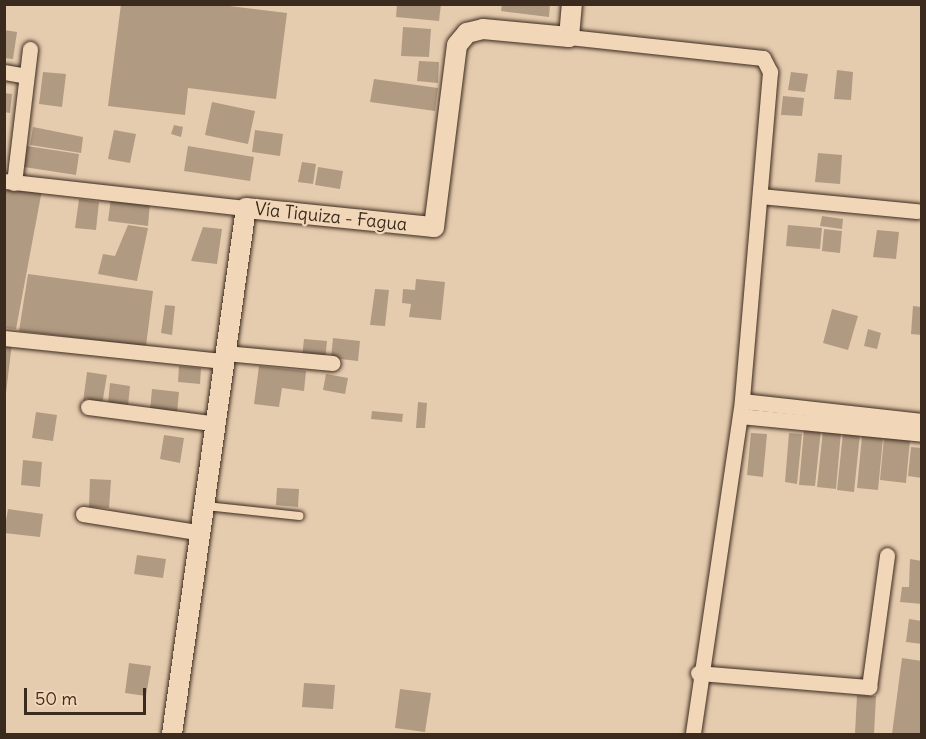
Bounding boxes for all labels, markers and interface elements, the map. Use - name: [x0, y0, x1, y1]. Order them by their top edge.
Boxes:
- street label: Vía Tiquiza - Fagua: [254, 198, 408, 236]
- scale bar: [27, 676, 148, 714]
- text: 50 m: [35, 687, 77, 710]

